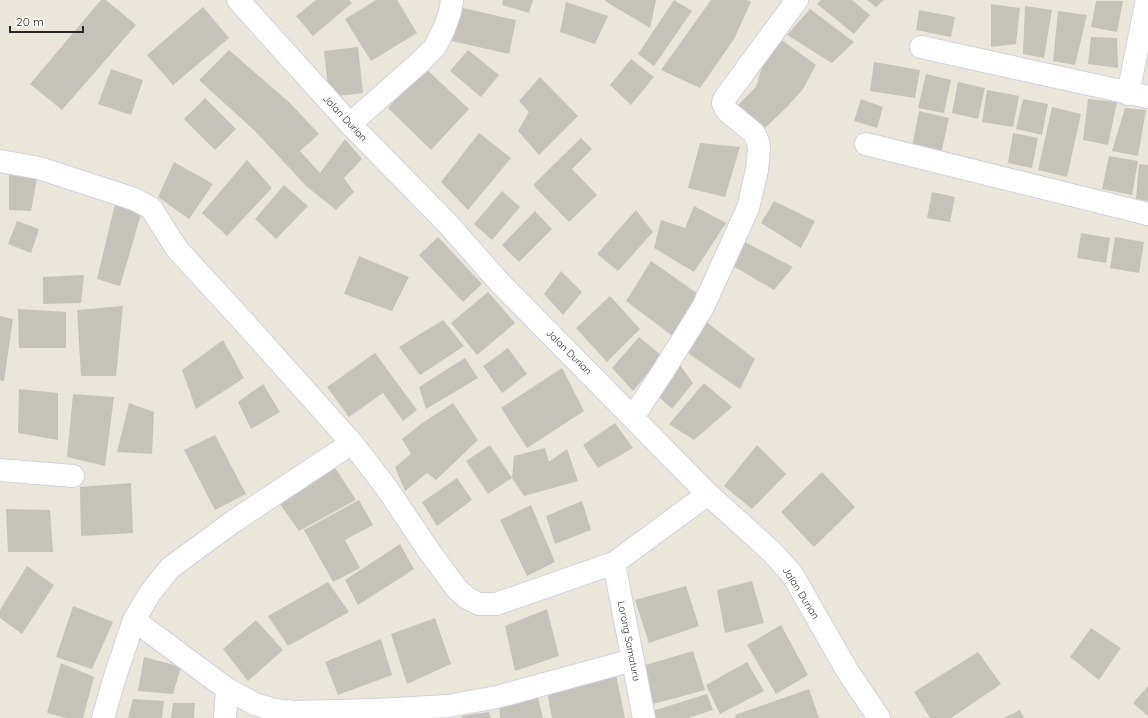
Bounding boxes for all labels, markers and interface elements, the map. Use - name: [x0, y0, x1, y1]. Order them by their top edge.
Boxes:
- scale bar: [10, 8, 83, 34]
- text: 20 m: [16, 14, 44, 29]
- street label: Jalan Durian: [320, 92, 370, 144]
- street label: Jalan Durian: [543, 326, 595, 378]
- street label: Jalan Durian: [780, 564, 822, 622]
- street label: Lorong Samaturu: [615, 600, 643, 682]

